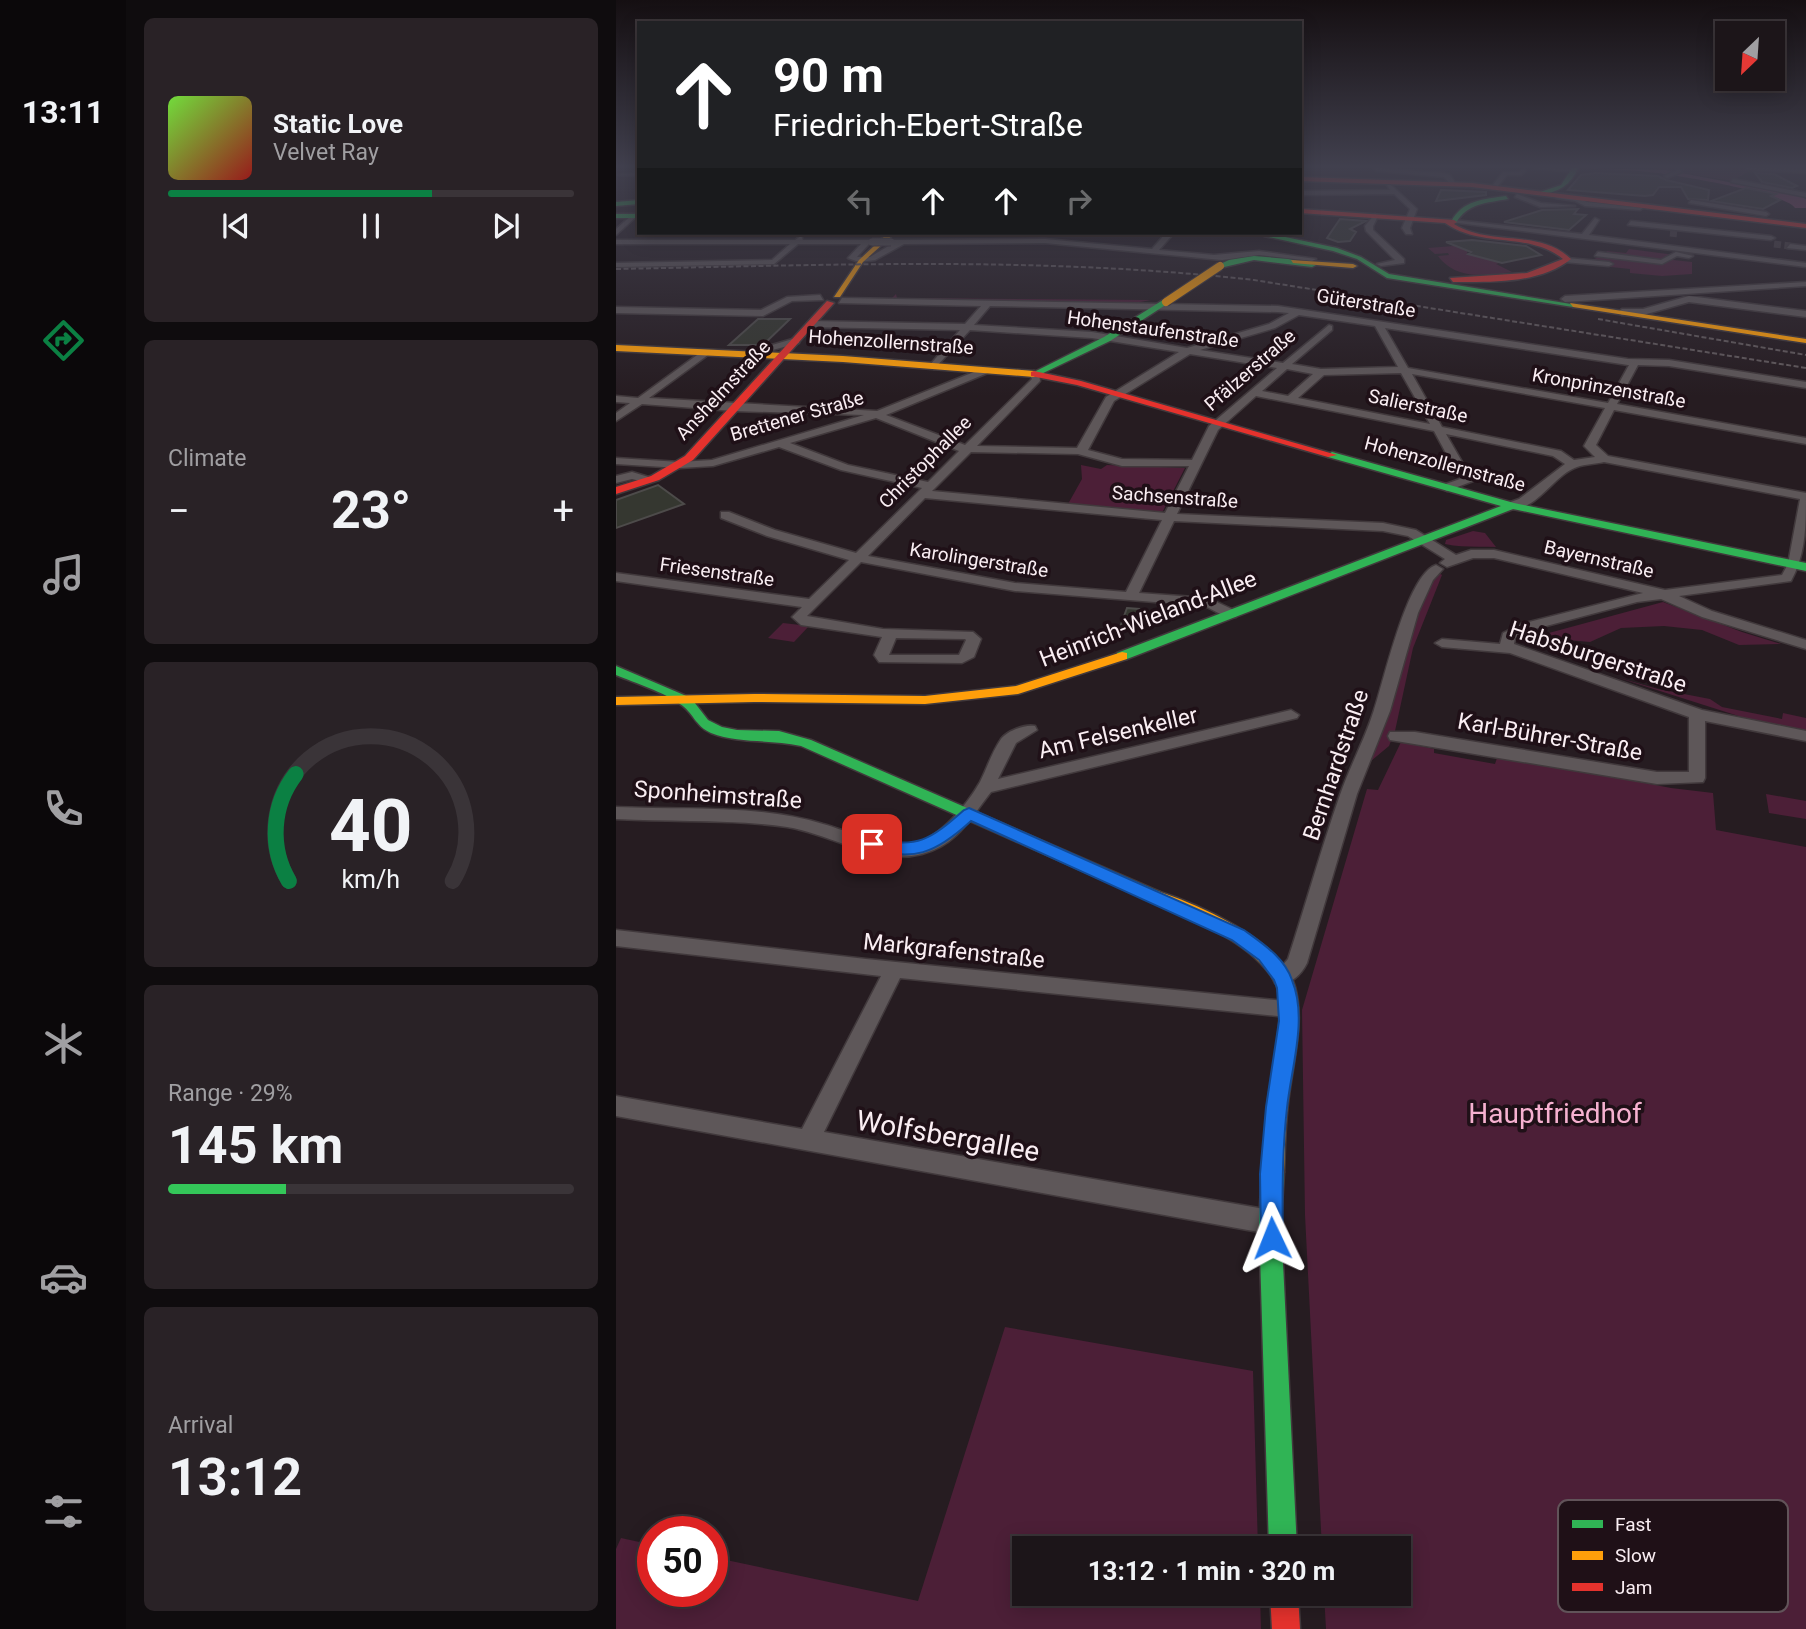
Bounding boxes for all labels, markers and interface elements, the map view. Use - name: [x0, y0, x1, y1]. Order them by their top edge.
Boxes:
- north arrow: [1715, 21, 1785, 91]
- map controls: [1715, 21, 1785, 91]
- text: 90 m: [773, 47, 884, 104]
- icon: ahead: [658, 49, 749, 140]
- text: 13:11: [22, 93, 104, 131]
- text: Friedrich-Ebert-Straße: [773, 106, 1083, 144]
- text: Static Love: [273, 109, 403, 139]
- text: Velvet Ray: [273, 139, 379, 166]
- icon: left: [841, 182, 879, 220]
- icon: ahead: [914, 182, 952, 220]
- icon: ahead: [987, 182, 1025, 220]
- icon: right: [1060, 182, 1098, 220]
- icon: previous: [217, 207, 255, 245]
- icon: pause: [352, 207, 390, 245]
- icon: next: [487, 207, 525, 245]
- street label: Güterstraße: [1315, 284, 1417, 322]
- street label: Hohenstaufenstraße: [1066, 306, 1240, 352]
- icon: directions: [39, 316, 88, 365]
- street label: Pfälzerstraße: [1200, 324, 1300, 416]
- street label: Hohenzollernstraße: [808, 325, 974, 359]
- street label: Anshelmstraße: [671, 335, 775, 445]
- street label: Kronprinzenstraße: [1530, 363, 1688, 413]
- street label: Salierstraße: [1366, 384, 1470, 428]
- street label: Brettener Straße: [728, 386, 866, 446]
- street label: Christophallee: [874, 411, 976, 513]
- street label: Hohenzollernstraße: [1362, 431, 1528, 497]
- text: Climate: [168, 445, 247, 472]
- text: 23°: [331, 480, 411, 541]
- street label: Sachsenstraße: [1111, 481, 1239, 513]
- text: −: [168, 489, 190, 533]
- text: +: [552, 489, 574, 533]
- street label: Bayernstraße: [1542, 535, 1656, 583]
- street label: Karolingerstraße: [908, 538, 1050, 582]
- icon: music: [39, 550, 88, 599]
- street label: Friesenstraße: [658, 553, 776, 591]
- street label: Heinrich-Wieland-Allee: [1036, 565, 1260, 673]
- street label: Habsburgerstraße: [1506, 616, 1690, 698]
- street label: Bernhardstraße: [1298, 686, 1374, 844]
- street label: Am Felsenkeller: [1036, 701, 1201, 764]
- street label: Karl-Bührer-Straße: [1455, 707, 1645, 767]
- street label: Sponheimstraße: [633, 776, 803, 814]
- text: 40: [329, 783, 413, 869]
- icon: phone: [39, 784, 88, 833]
- pin: [842, 814, 902, 874]
- icon: arrive: [853, 825, 891, 863]
- text: km/h: [342, 864, 400, 893]
- street label: Markgrafenstraße: [862, 928, 1046, 974]
- icon: climate: [39, 1019, 88, 1068]
- text: Range · 29%: [168, 1080, 293, 1107]
- park label: Hauptfriedhof: [1468, 1097, 1642, 1130]
- street label: Wolfsbergallee: [854, 1104, 1042, 1168]
- text: 145 km: [168, 1115, 343, 1176]
- position arrow: [1235, 1201, 1309, 1275]
- icon: car: [39, 1253, 88, 1302]
- text: Arrival: [168, 1412, 233, 1439]
- text: 13:12: [168, 1447, 302, 1508]
- icon: filters: [39, 1487, 88, 1536]
- legend: [1558, 1500, 1788, 1612]
- text: Fast: [1615, 1513, 1652, 1536]
- speed limit sign: 50: [637, 1516, 728, 1607]
- text: Slow: [1615, 1544, 1656, 1567]
- text: 13:12 · 1 min · 320 m: [1088, 1556, 1335, 1586]
- text: Jam: [1615, 1576, 1652, 1599]

